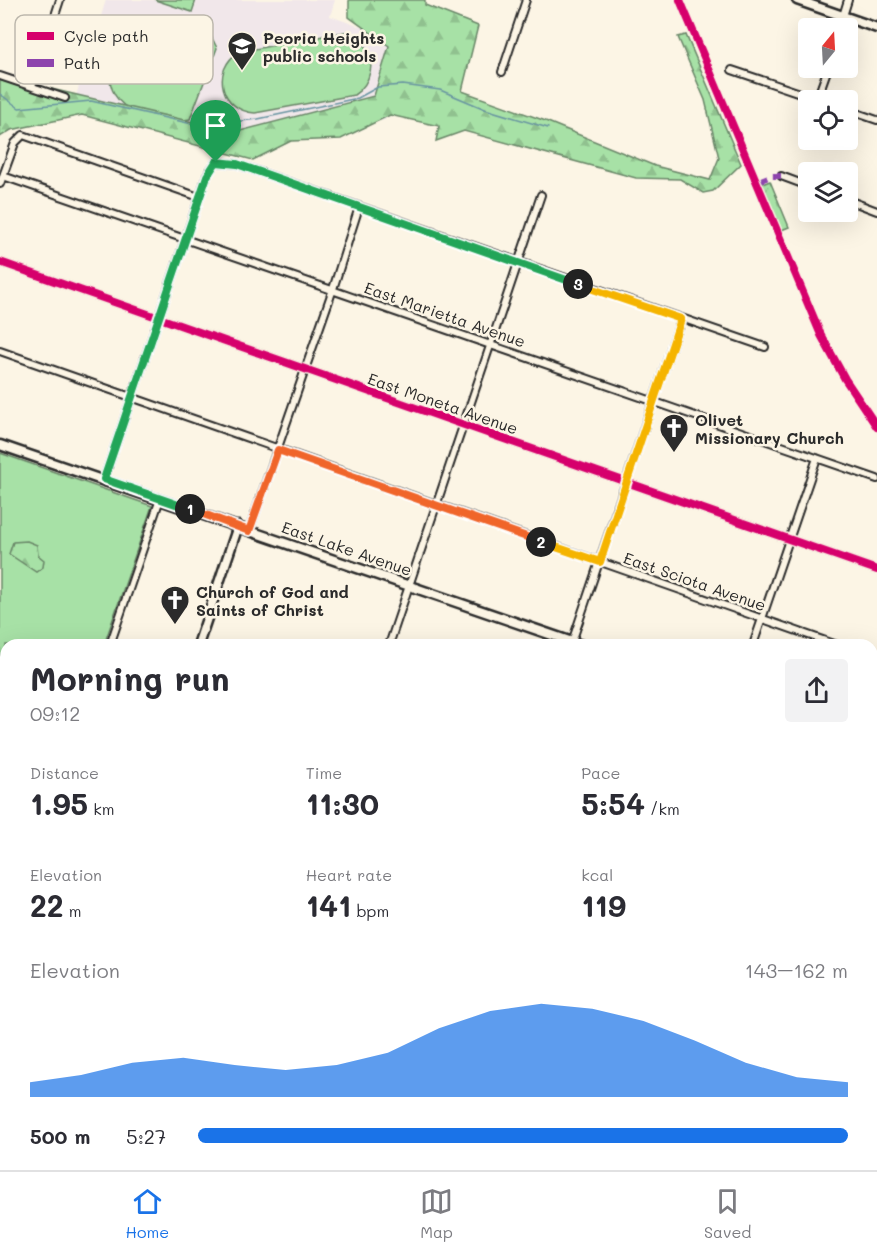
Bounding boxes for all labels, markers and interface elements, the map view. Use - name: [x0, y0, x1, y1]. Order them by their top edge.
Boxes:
- legend: [15, 15, 213, 84]
- north arrow: [798, 18, 858, 78]
- map controls: [798, 18, 858, 222]
- text: Cycle path: [64, 25, 148, 46]
- place label: Peoria Heights public schools: [263, 27, 384, 66]
- school or university icon: Peoria Heights public schools: [226, 30, 258, 72]
- text: Path: [64, 52, 100, 73]
- button: locate: [798, 90, 858, 150]
- pin: [190, 100, 241, 162]
- icon: arrive: [199, 109, 232, 142]
- button: layers: [798, 162, 858, 222]
- pin: 3: [563, 269, 593, 299]
- text: 3: [573, 273, 583, 294]
- street label: East Marietta Avenue: [362, 277, 528, 351]
- street label: East Moneta Avenue: [365, 367, 521, 439]
- place label: Olivet Missionary Church: [695, 409, 844, 448]
- church icon: Olivet Missionary Church: [658, 412, 690, 454]
- pin: 1: [175, 494, 205, 524]
- text: 1: [186, 498, 194, 519]
- street label: East Lake Avenue: [279, 516, 415, 580]
- pin: 2: [526, 527, 556, 557]
- text: 2: [537, 531, 545, 552]
- street label: East Sciota Avenue: [621, 547, 769, 615]
- place label: Church of God and Saints of Christ: [196, 581, 349, 620]
- church icon: Church of God and Saints of Christ: [159, 584, 191, 626]
- text: Morning run: [30, 656, 230, 699]
- button: share: [785, 659, 848, 722]
- text: 09:12: [30, 700, 80, 726]
- text: Distance: [30, 762, 99, 783]
- text: Time: [306, 762, 342, 783]
- text: Pace: [581, 762, 620, 783]
- text: 1.95: [30, 783, 88, 823]
- text: 11:30: [306, 783, 379, 823]
- text: 5:54: [581, 783, 645, 823]
- text: km: [88, 798, 114, 819]
- text: /km: [645, 798, 680, 819]
- text: Elevation: [30, 864, 102, 885]
- text: Heart rate: [306, 864, 392, 885]
- text: kcal: [581, 864, 613, 885]
- text: 22: [30, 885, 64, 925]
- text: 141: [306, 885, 351, 925]
- text: 119: [581, 885, 626, 925]
- text: m: [64, 900, 81, 921]
- text: bpm: [351, 900, 389, 921]
- text: Elevation: [30, 957, 120, 983]
- text: 143–162 m: [745, 957, 848, 983]
- text: 500 m: [30, 1123, 90, 1149]
- text: 5:27: [126, 1123, 166, 1149]
- tab: Home: [125, 1185, 169, 1242]
- tab: Map: [420, 1185, 453, 1242]
- tab: Saved: [704, 1185, 751, 1242]

